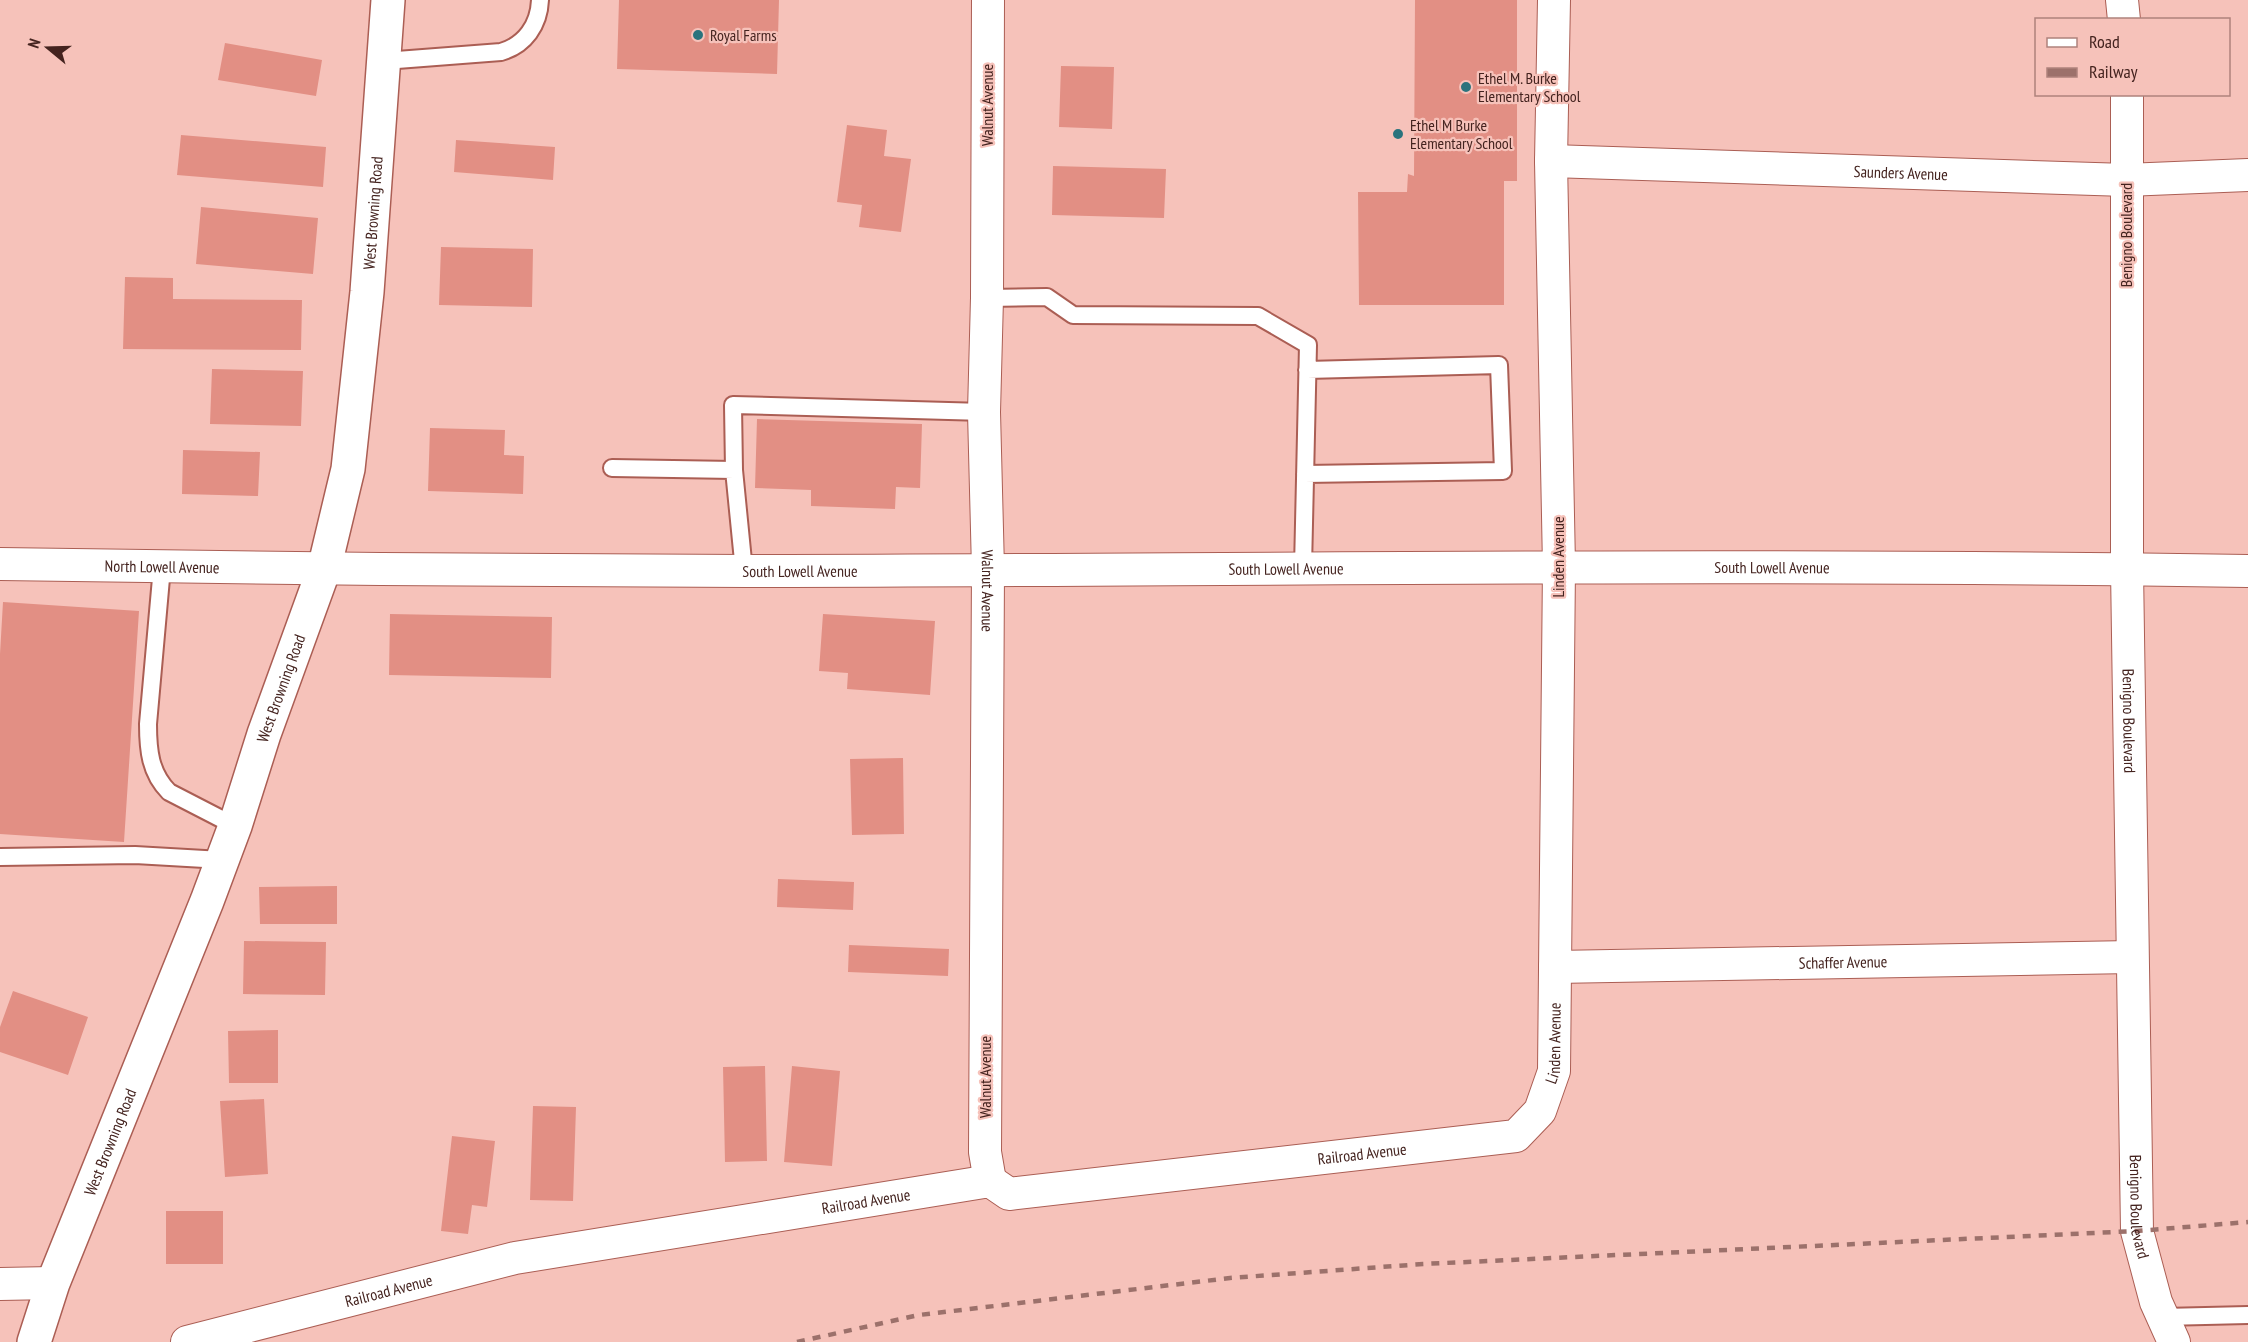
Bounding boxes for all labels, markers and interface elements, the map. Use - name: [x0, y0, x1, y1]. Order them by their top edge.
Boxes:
- north arrow: [18, 18, 78, 78]
- legend: [2035, 18, 2230, 96]
- place label: Royal Farms: [710, 25, 777, 45]
- marker: Royal Farms: [691, 28, 705, 42]
- text: Road: [2089, 30, 2120, 53]
- text: N: [23, 36, 45, 50]
- text: Railway: [2089, 60, 2138, 83]
- street label: Walnut Avenue: [977, 64, 997, 146]
- place label: Ethel M. Burke Elementary School: [1478, 68, 1581, 106]
- marker: Ethel M. Burke Elementary School: [1459, 80, 1473, 94]
- place label: Ethel M Burke Elementary School: [1410, 115, 1513, 153]
- marker: Ethel M Burke Elementary School: [1391, 127, 1405, 141]
- street label: West Browning Road: [359, 156, 387, 270]
- street label: Saunders Avenue: [1853, 161, 1948, 184]
- street label: Benigno Boulevard: [2116, 183, 2136, 287]
- street label: Linden Avenue: [1548, 516, 1568, 598]
- street label: Walnut Avenue: [978, 550, 998, 632]
- street label: North Lowell Avenue: [105, 556, 220, 577]
- street label: South Lowell Avenue: [1714, 557, 1830, 577]
- street label: South Lowell Avenue: [1228, 558, 1344, 579]
- street label: South Lowell Avenue: [742, 561, 858, 581]
- street label: West Browning Road: [252, 632, 309, 745]
- street label: Benigno Boulevard: [2119, 669, 2140, 773]
- street label: Schaffer Avenue: [1798, 951, 1887, 973]
- street label: Linden Avenue: [1540, 1002, 1565, 1086]
- street label: Walnut Avenue: [975, 1036, 995, 1118]
- street label: West Browning Road: [79, 1086, 140, 1198]
- street label: Railroad Avenue: [1316, 1139, 1407, 1169]
- street label: Benigno Boulevard: [2126, 1155, 2154, 1261]
- street label: Railroad Avenue: [820, 1184, 912, 1218]
- street label: Railroad Avenue: [343, 1270, 434, 1311]

